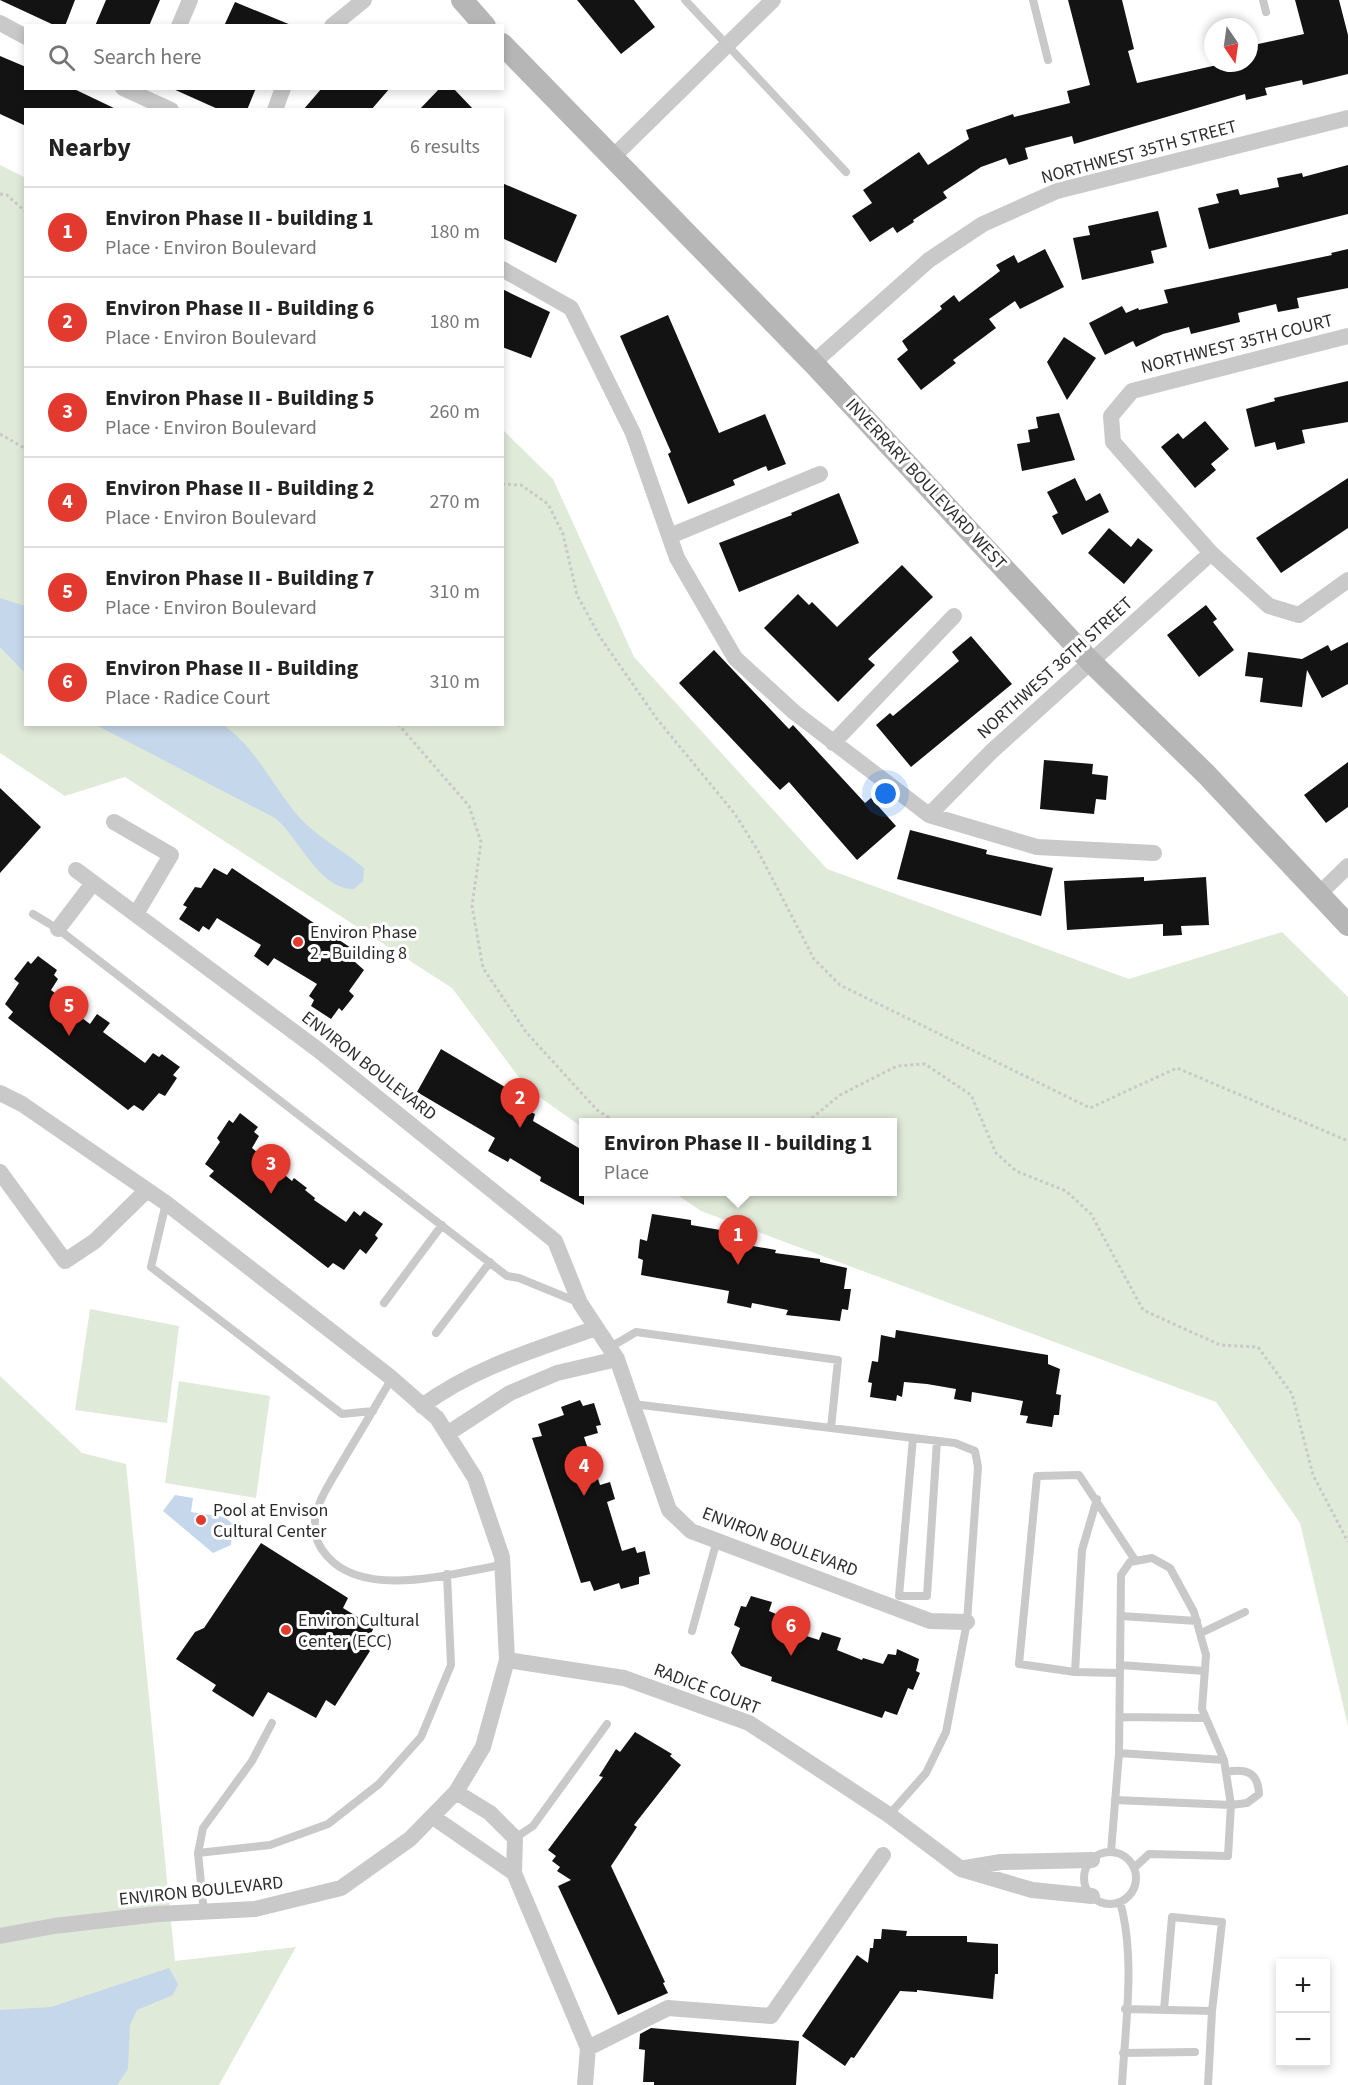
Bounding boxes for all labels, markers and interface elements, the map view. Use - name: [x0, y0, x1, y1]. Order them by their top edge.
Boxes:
- north arrow: [1204, 18, 1258, 72]
- search box: [24, 24, 504, 90]
- icon: search: [45, 41, 78, 74]
- text: Search here: [93, 41, 201, 73]
- street label: NORTHWEST 35TH STREET: [1038, 114, 1240, 190]
- text: Nearby: [48, 129, 131, 166]
- text: 6 results: [410, 133, 480, 161]
- text: Environ Phase II - building 1: [105, 202, 374, 234]
- text: 1: [62, 218, 73, 246]
- text: 180 m: [430, 218, 480, 246]
- text: Place · Environ Boulevard: [105, 234, 317, 262]
- text: Environ Phase II - Building 6: [105, 292, 374, 324]
- text: 2: [62, 308, 73, 336]
- text: 180 m: [430, 308, 480, 336]
- street label: NORTHWEST 35TH COURT: [1138, 308, 1336, 380]
- text: Place · Environ Boulevard: [105, 324, 317, 352]
- text: Environ Phase II - Building 5: [105, 382, 374, 414]
- street label: INVERRARY BOULEVARD WEST: [840, 393, 1013, 576]
- text: 3: [62, 398, 73, 426]
- text: 260 m: [430, 398, 480, 426]
- text: Place · Environ Boulevard: [105, 414, 317, 442]
- text: Environ Phase II - Building 2: [105, 472, 374, 504]
- text: 4: [62, 488, 73, 516]
- text: 270 m: [430, 488, 480, 516]
- text: Place · Environ Boulevard: [105, 504, 317, 532]
- text: Environ Phase II - Building 7: [105, 562, 374, 594]
- text: 5: [62, 578, 73, 606]
- text: 310 m: [430, 578, 480, 606]
- street label: NORTHWEST 36TH STREET: [972, 591, 1139, 745]
- text: Place · Environ Boulevard: [105, 594, 317, 622]
- text: Environ Phase II - Building: [105, 652, 358, 684]
- text: 6: [62, 668, 73, 696]
- text: 310 m: [430, 668, 480, 696]
- text: Place · Radice Court: [105, 684, 270, 712]
- your location: [871, 779, 900, 808]
- place label: Environ Phase 2 - Building 8: [310, 920, 417, 966]
- marker: Environ Phase 2 - Building 8: [291, 935, 305, 949]
- pin: 5: [50, 986, 88, 1036]
- street label: ENVIRON BOULEVARD: [296, 1005, 442, 1127]
- pin: 2: [500, 1078, 540, 1128]
- popup: [579, 1118, 897, 1196]
- text: Environ Phase II - building 1: [604, 1127, 872, 1159]
- pin: 3: [252, 1144, 290, 1194]
- text: Place: [604, 1159, 649, 1187]
- pin: 1: [718, 1216, 758, 1265]
- pin: 4: [564, 1446, 604, 1496]
- place label: Pool at Envison Cultural Center: [213, 1498, 328, 1544]
- street label: ENVIRON BOULEVARD: [698, 1501, 862, 1583]
- marker: Pool at Envison Cultural Center: [194, 1513, 208, 1527]
- pin: 6: [772, 1606, 810, 1656]
- place label: Environ Cultural Center (ECC): [298, 1608, 419, 1654]
- marker: Environ Cultural Center (ECC): [279, 1623, 293, 1637]
- street label: RADICE COURT: [650, 1657, 764, 1721]
- street label: ENVIRON BOULEVARD: [118, 1870, 284, 1912]
- map controls: [1276, 1959, 1330, 2067]
- button: +: [1276, 1959, 1330, 2013]
- button: −: [1276, 2013, 1330, 2067]

